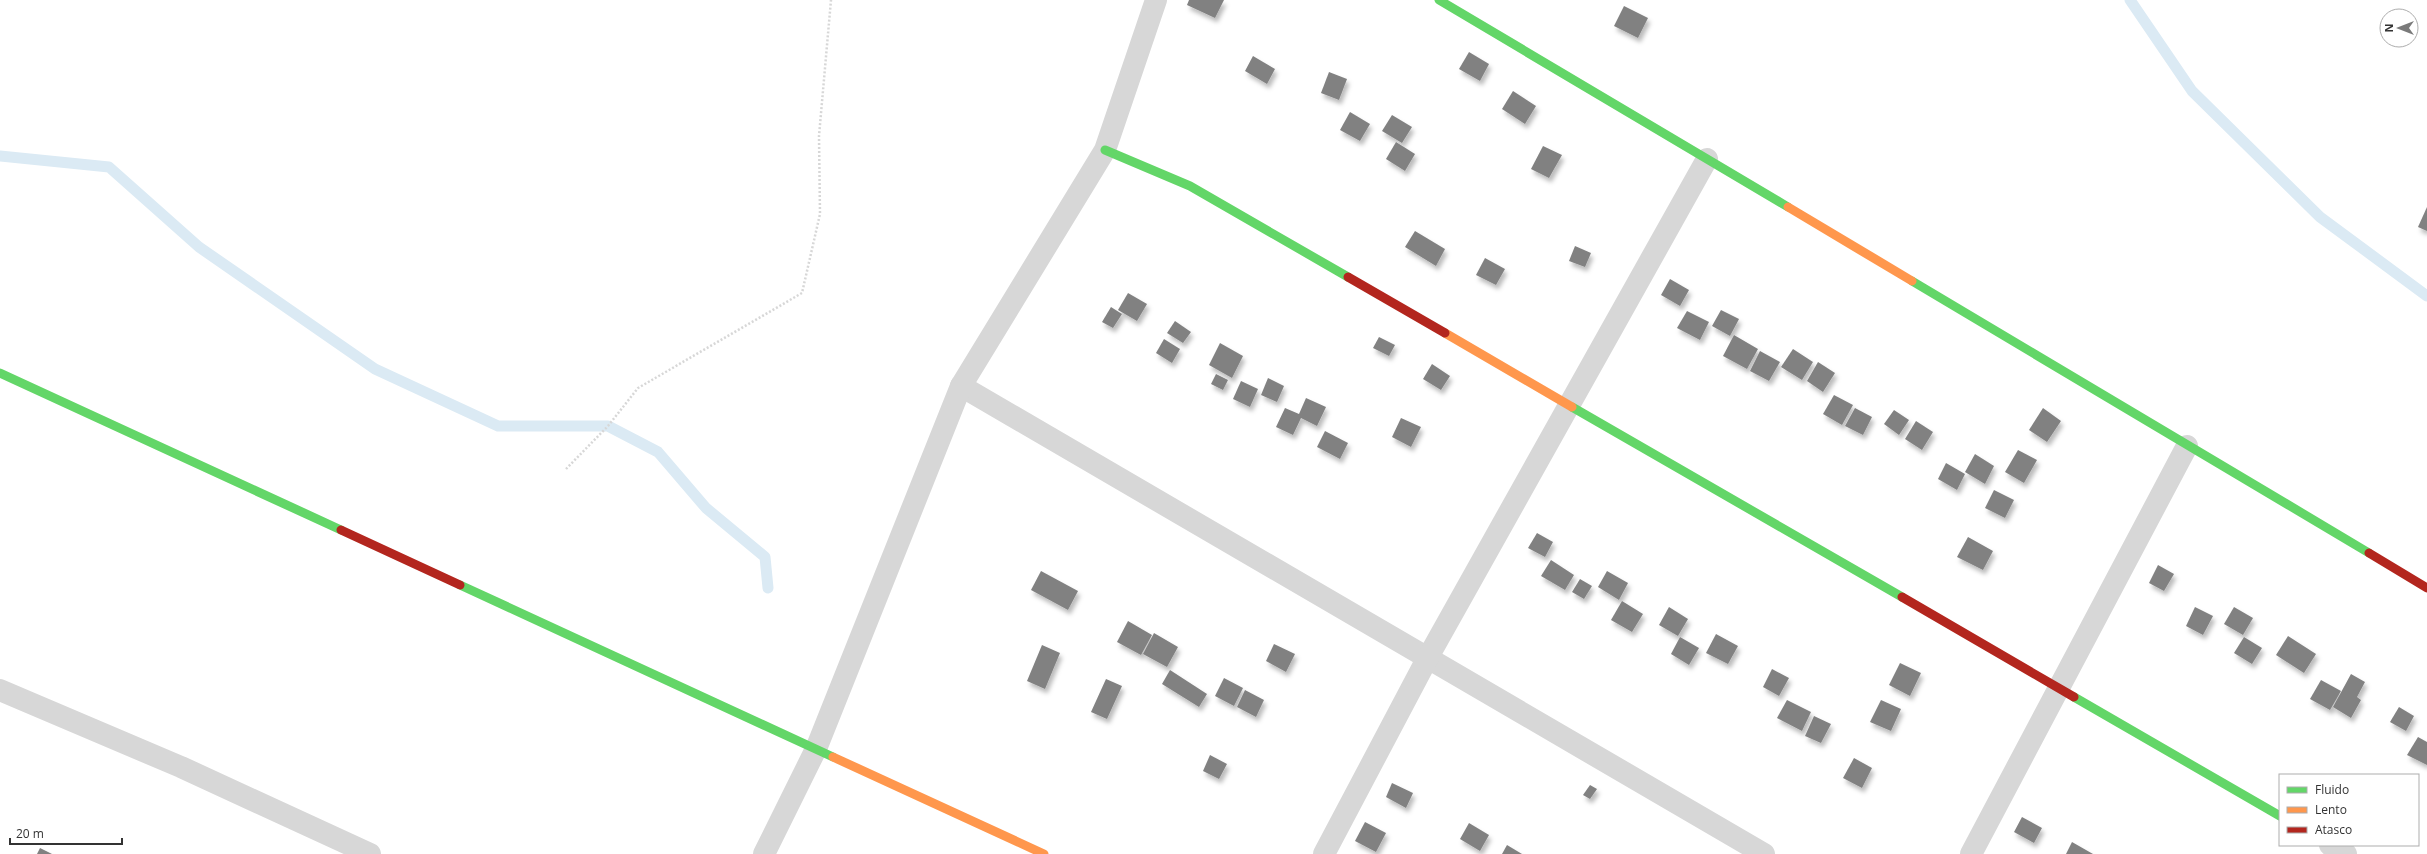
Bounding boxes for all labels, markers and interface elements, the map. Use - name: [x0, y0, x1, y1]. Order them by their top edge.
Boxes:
- north arrow: [2379, 8, 2419, 48]
- text: N: [2381, 24, 2396, 32]
- legend: [2279, 774, 2419, 846]
- text: Fluido: [2315, 781, 2349, 798]
- text: Lento: [2315, 801, 2347, 818]
- scale bar: [10, 820, 122, 846]
- text: Atasco: [2315, 821, 2352, 838]
- text: 20 m: [16, 825, 44, 842]

